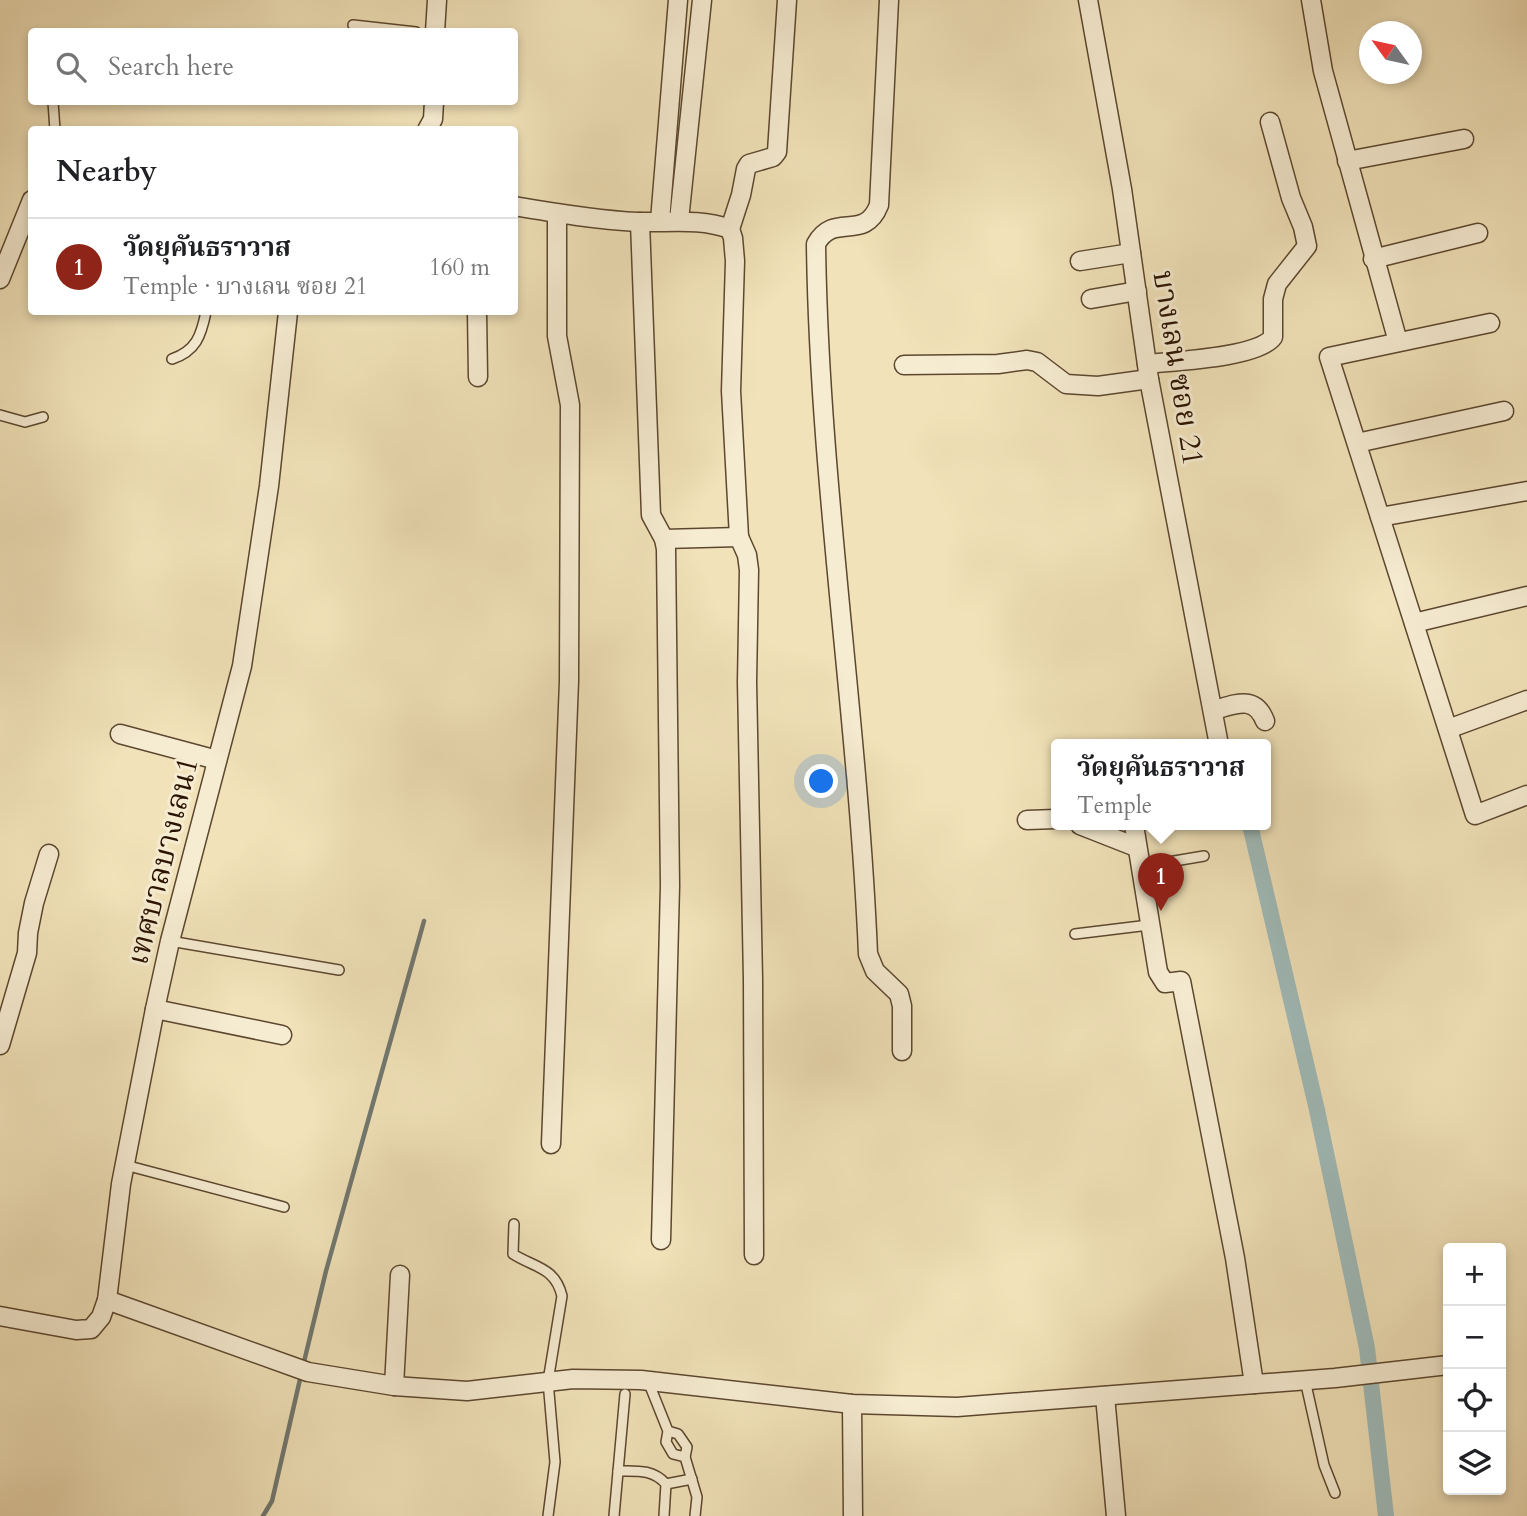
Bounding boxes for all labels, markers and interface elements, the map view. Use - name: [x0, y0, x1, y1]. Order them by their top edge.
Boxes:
- north arrow: [1359, 21, 1422, 84]
- search box: [28, 28, 518, 105]
- icon: search: [52, 48, 90, 86]
- text: Search here: [108, 49, 234, 84]
- text: Nearby: [56, 151, 157, 192]
- text: วัดยุคันธราวาส: [123, 230, 291, 265]
- text: 1: [73, 252, 85, 283]
- text: 160 m: [429, 252, 490, 283]
- street label: บางเลน ซอย 21: [1142, 268, 1214, 468]
- text: Temple · บางเลน ซอย 21: [123, 271, 368, 302]
- popup: [1051, 739, 1271, 830]
- text: วัดยุคันธราวาส: [1077, 750, 1245, 785]
- street label: เทศบาลบางเลน1: [117, 753, 209, 969]
- your location: [804, 764, 838, 798]
- text: Temple: [1077, 790, 1152, 821]
- pin: 1: [1138, 853, 1184, 911]
- map controls: [1443, 1243, 1506, 1495]
- button: +: [1443, 1243, 1506, 1306]
- button: −: [1443, 1306, 1506, 1369]
- button: locate: [1443, 1369, 1506, 1432]
- button: layers: [1443, 1432, 1506, 1495]

